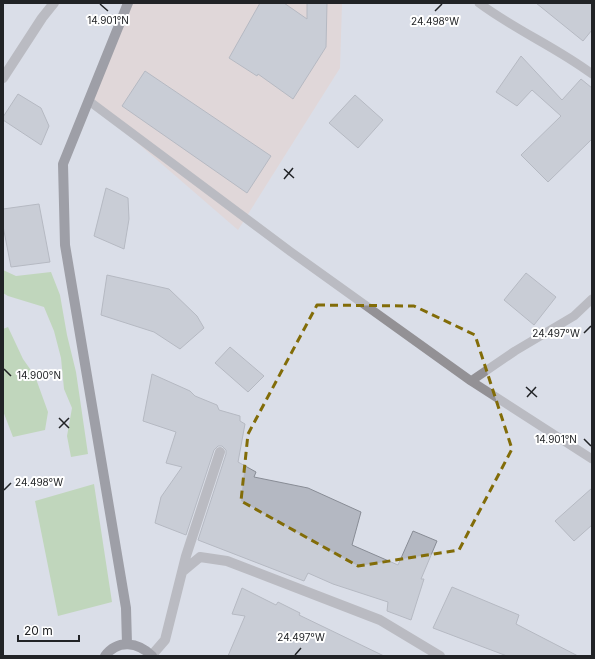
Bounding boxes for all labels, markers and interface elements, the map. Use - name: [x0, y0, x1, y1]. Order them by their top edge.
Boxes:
- text: 14.901°N: [87, 14, 129, 26]
- text: 24.498°W: [411, 15, 459, 27]
- text: 24.497°W: [532, 327, 580, 339]
- text: 14.900°N: [17, 369, 61, 381]
- text: 14.901°N: [535, 433, 577, 445]
- text: 24.498°W: [15, 476, 63, 488]
- scale bar: [18, 617, 79, 643]
- text: 20 m: [24, 623, 53, 638]
- text: 24.497°W: [277, 631, 325, 643]

